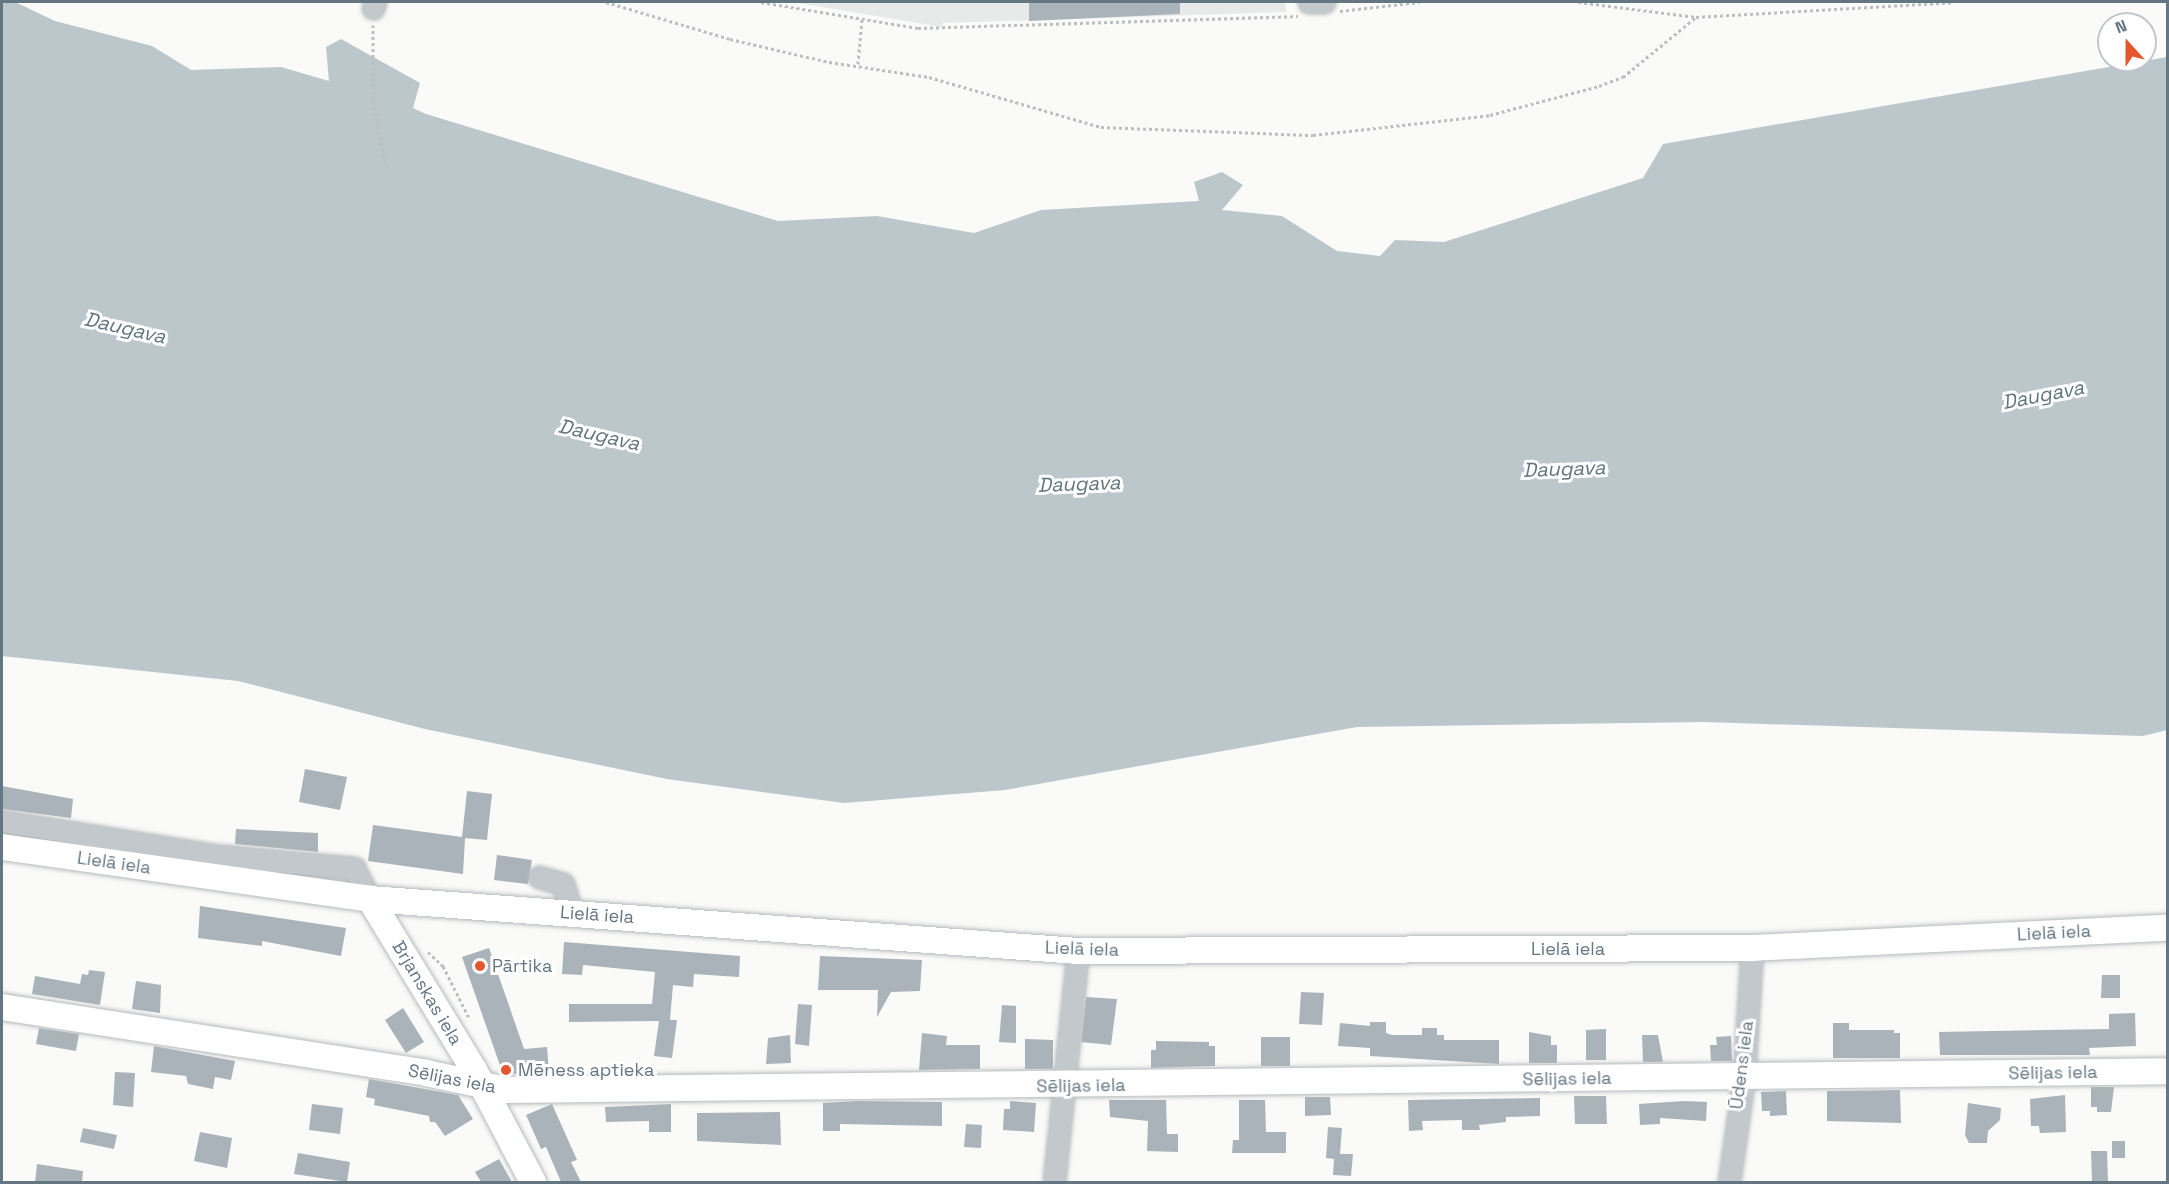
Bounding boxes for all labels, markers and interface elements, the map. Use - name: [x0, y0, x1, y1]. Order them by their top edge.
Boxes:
- north arrow: [2097, 12, 2157, 72]
- text: N: [2112, 15, 2130, 38]
- water label: Daugava: [82, 307, 168, 349]
- water label: Daugava: [2000, 375, 2086, 415]
- water label: Daugava: [556, 414, 642, 456]
- water label: Daugava: [1522, 456, 1606, 482]
- water label: Daugava: [1037, 471, 1121, 497]
- street label: Lielā iela: [76, 847, 152, 879]
- street label: Lielā iela: [559, 902, 635, 928]
- street label: Lielā iela: [2016, 920, 2092, 946]
- street label: Brjanskas iela: [387, 937, 467, 1049]
- street label: Lielā iela: [1045, 937, 1119, 961]
- street label: Lielā iela: [1531, 938, 1605, 960]
- place label: Pārtika: [492, 955, 552, 977]
- marker: Pārtika: [473, 959, 487, 973]
- street label: Ūdens iela: [1726, 1019, 1758, 1111]
- place label: Mēness aptieka: [518, 1059, 654, 1081]
- street label: Sēlijas iela: [406, 1060, 498, 1098]
- street label: Sēlijas iela: [2008, 1061, 2098, 1085]
- marker: Mēness aptieka: [499, 1063, 513, 1077]
- street label: Sēlijas iela: [1522, 1067, 1612, 1091]
- street label: Sēlijas iela: [1036, 1074, 1126, 1098]

